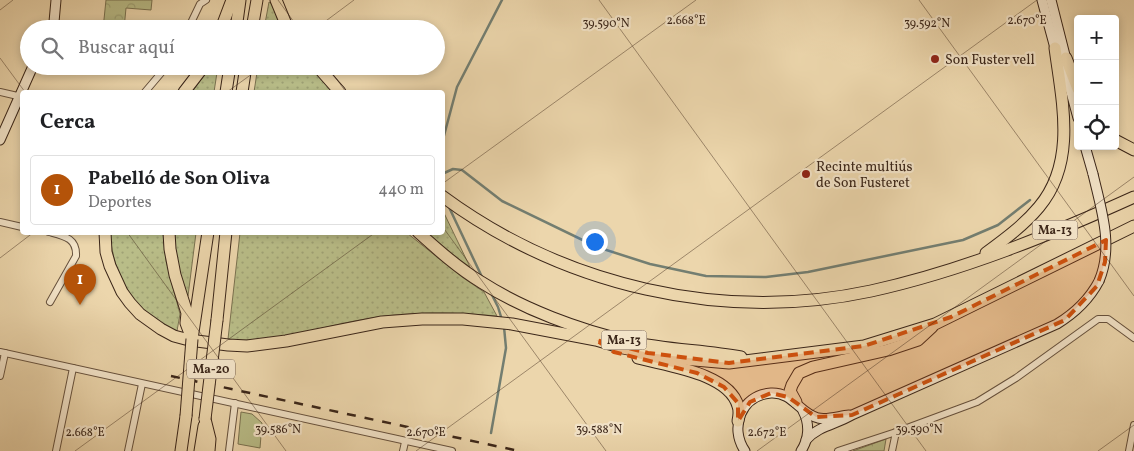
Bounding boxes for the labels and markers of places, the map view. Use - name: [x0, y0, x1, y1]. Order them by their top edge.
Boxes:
- place label: Son Fuster vell: [945, 51, 1035, 70]
- marker: Son Fuster vell: [929, 53, 941, 65]
- place label: Recinte multiús de Son Fusteret: [816, 158, 912, 193]
- marker: Recinte multiús de Son Fusteret: [800, 168, 812, 180]
- pin: 1: [64, 264, 96, 305]

